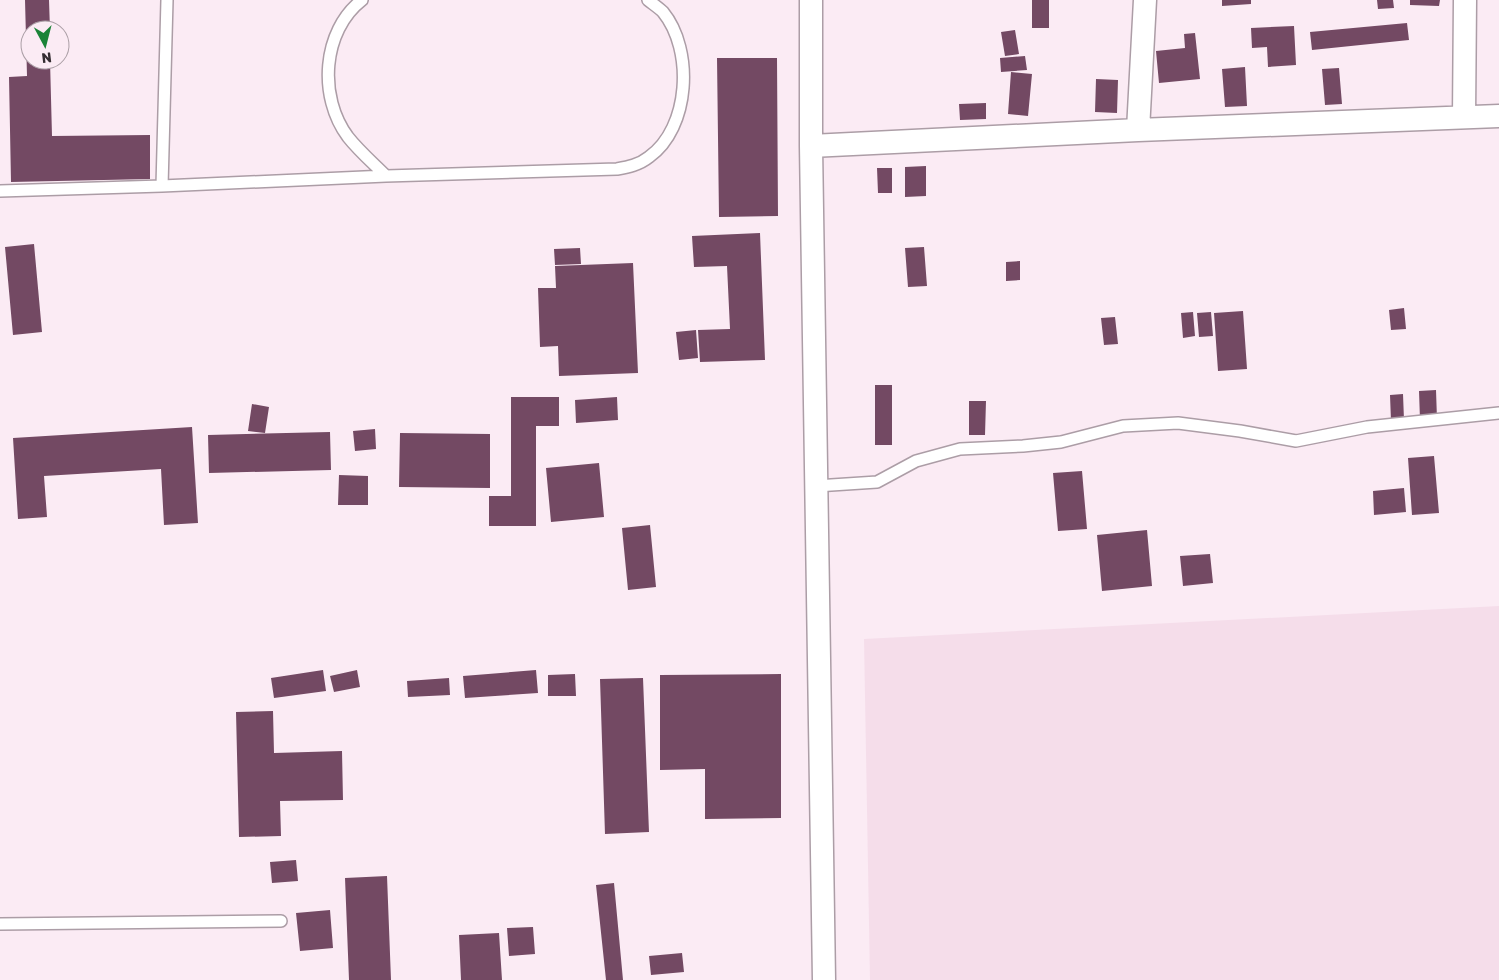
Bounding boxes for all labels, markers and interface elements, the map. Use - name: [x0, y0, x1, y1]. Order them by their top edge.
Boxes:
- north arrow: [20, 20, 70, 70]
- text: N: [40, 48, 53, 66]

